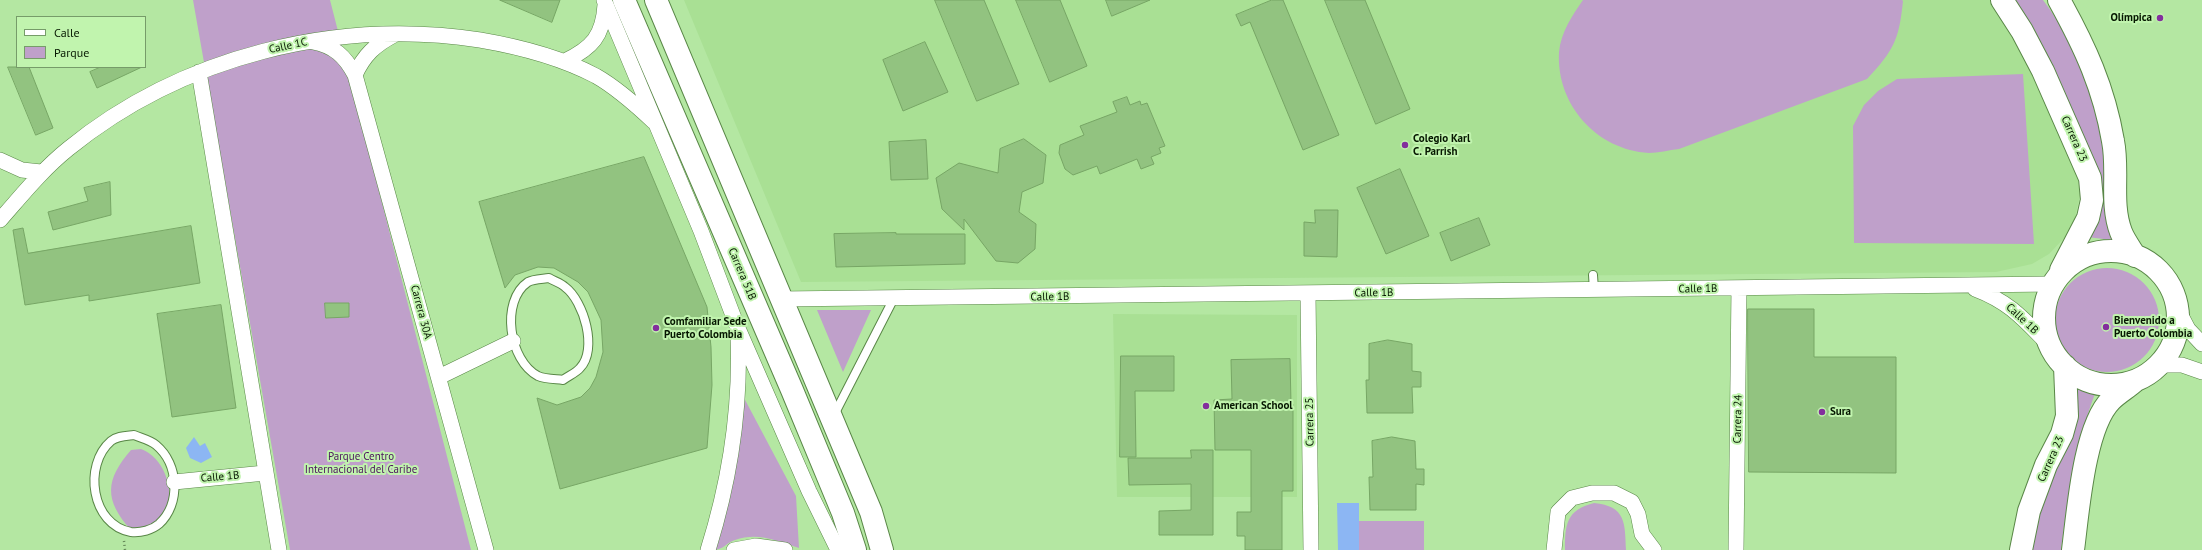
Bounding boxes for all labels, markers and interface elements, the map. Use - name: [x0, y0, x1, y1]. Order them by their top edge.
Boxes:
- place label: Olímpica: [2110, 11, 2152, 25]
- marker: Olímpica: [2155, 13, 2165, 23]
- legend: [16, 16, 146, 68]
- text: Calle: [54, 25, 80, 40]
- street label: Calle 1C: [268, 36, 308, 56]
- text: Parque: [54, 45, 89, 60]
- street label: Carrera 23: [2058, 114, 2090, 164]
- place label: Colegio Karl C. Parrish: [1413, 132, 1470, 158]
- marker: Colegio Karl C. Parrish: [1400, 140, 1410, 150]
- street label: Carrera 51B: [725, 246, 759, 302]
- street label: Calle 1B: [1678, 282, 1718, 296]
- street label: Carrera 30A: [407, 284, 435, 340]
- street label: Calle 1B: [1354, 286, 1394, 300]
- street label: Calle 1B: [1030, 290, 1070, 304]
- street label: Calle 1B: [2003, 301, 2041, 337]
- place label: Bienvenido a Puerto Colombia: [2114, 314, 2192, 340]
- place label: Comfamiliar Sede Puerto Colombia: [664, 315, 747, 341]
- marker: Bienvenido a Puerto Colombia: [2101, 322, 2111, 332]
- marker: Comfamiliar Sede Puerto Colombia: [651, 323, 661, 333]
- street label: Carrera 24: [1731, 395, 1745, 443]
- street label: Carrera 25: [1303, 398, 1317, 446]
- place label: American School: [1214, 399, 1293, 413]
- marker: American School: [1201, 401, 1211, 411]
- place label: Sura: [1830, 405, 1851, 419]
- marker: Sura: [1817, 407, 1827, 417]
- street label: Carrera 23: [2035, 434, 2067, 484]
- park label: Parque Centro Internacional del Caribe: [305, 450, 417, 476]
- street label: Calle 1B: [200, 469, 240, 485]

